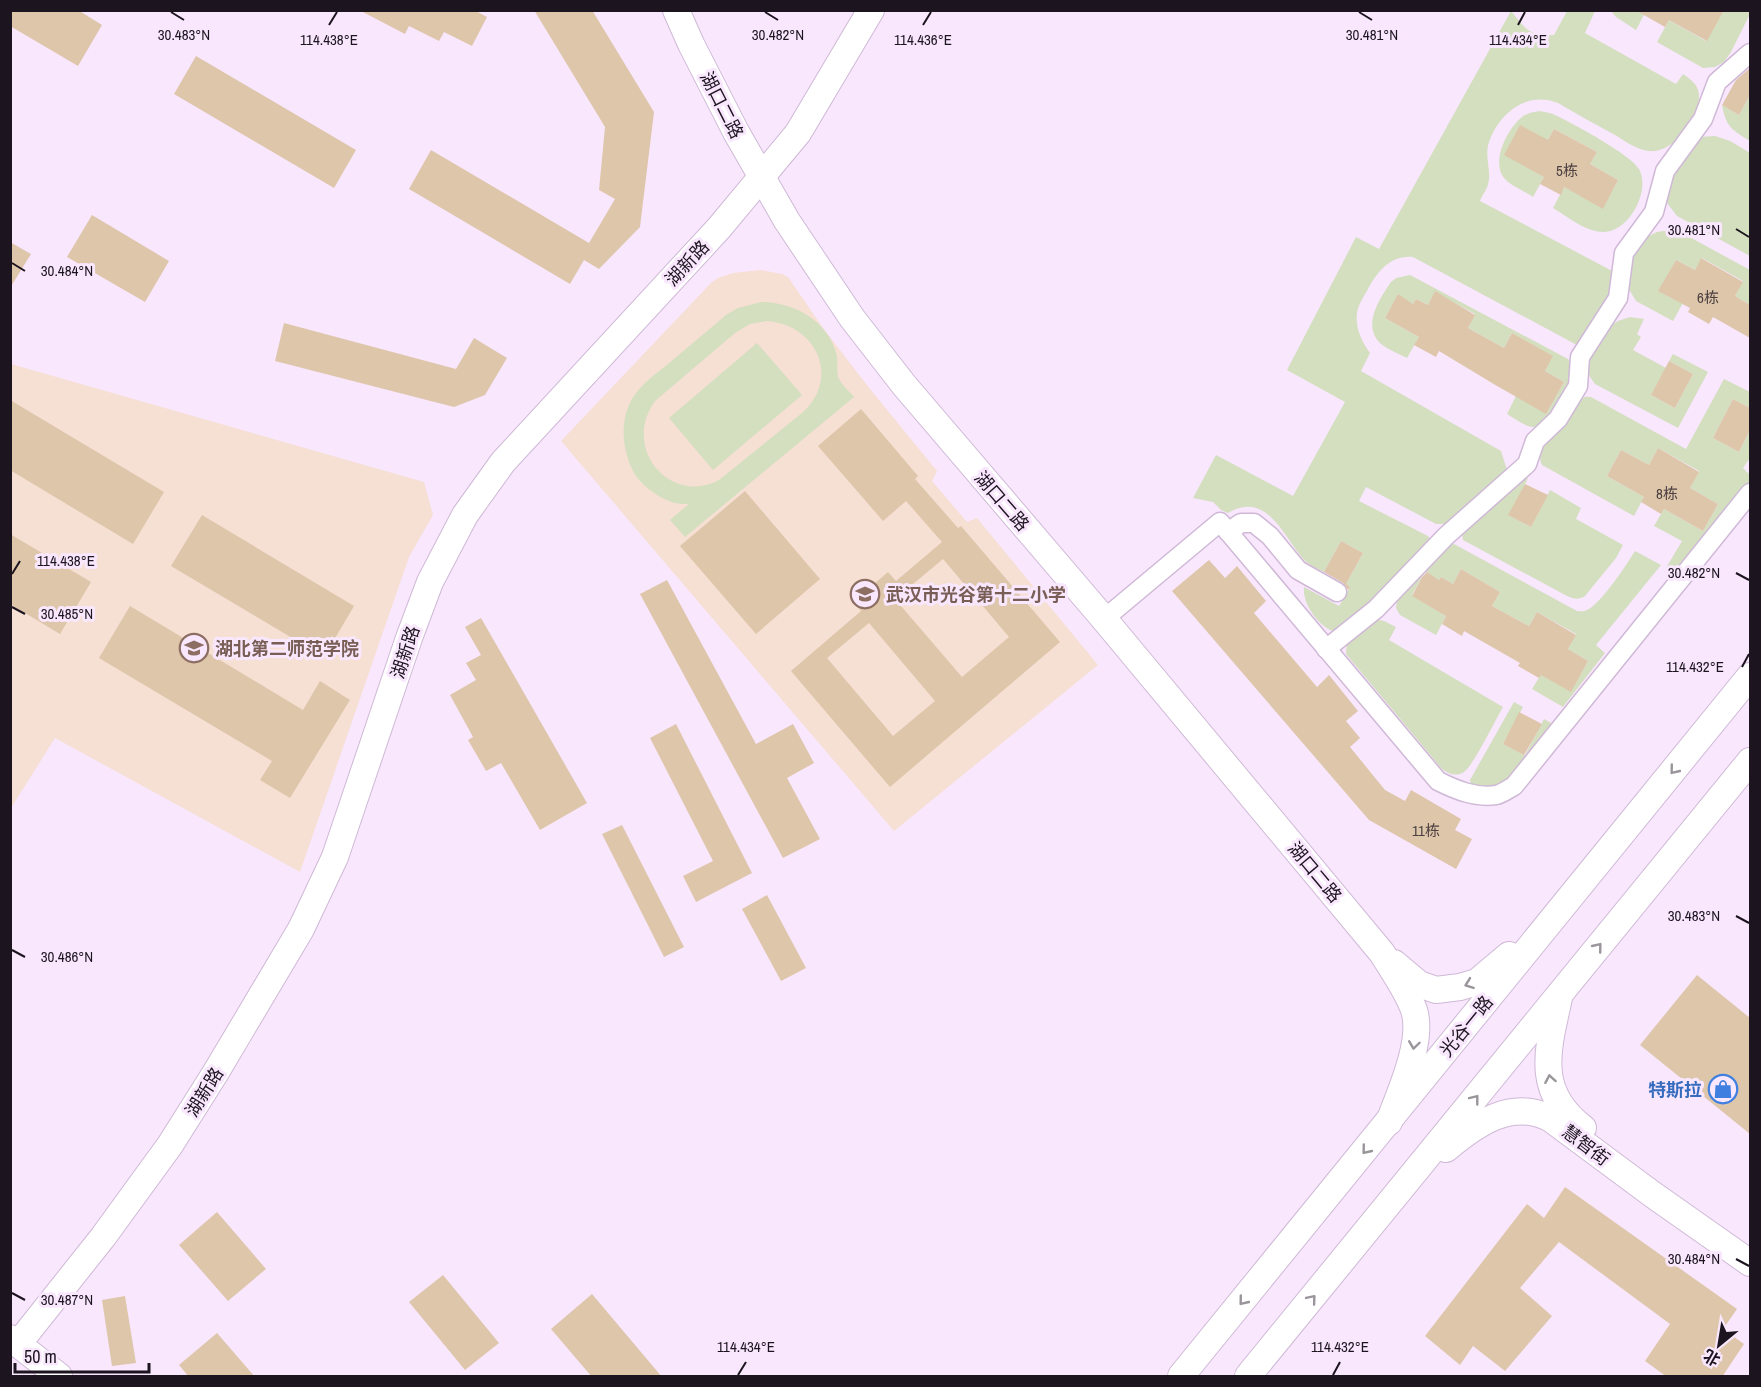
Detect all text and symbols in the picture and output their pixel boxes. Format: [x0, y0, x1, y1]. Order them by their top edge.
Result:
text: 30.483°N [158, 24, 210, 45]
text: 30.482°N [752, 24, 804, 45]
text: 30.481°N [1346, 24, 1398, 45]
text: 114.438°E [300, 29, 358, 50]
text: 114.436°E [894, 29, 952, 50]
text: 114.434°E [1489, 29, 1547, 50]
street label: 湖口二路 [695, 67, 749, 143]
house number: 5栋 [1556, 160, 1578, 181]
text: 30.481°N [1668, 219, 1720, 240]
street label: 湖新路 [659, 235, 715, 291]
text: 30.484°N [41, 260, 93, 281]
house number: 6栋 [1697, 287, 1719, 308]
street label: 湖口二路 [969, 466, 1035, 536]
house number: 8栋 [1656, 483, 1678, 504]
text: 114.438°E [37, 550, 95, 571]
text: 30.482°N [1668, 562, 1720, 583]
school or university icon: 武汉市光谷第十二小学 [849, 578, 881, 610]
place label: 武汉市光谷第十二小学 [886, 582, 1066, 607]
text: 30.485°N [41, 603, 93, 624]
street label: 湖新路 [385, 622, 425, 682]
school or university icon: 湖北第二师范学院 [178, 632, 210, 664]
place label: 湖北第二师范学院 [215, 636, 359, 661]
text: 114.432°E [1666, 656, 1724, 677]
one-way arrow [1670, 763, 1681, 774]
house number: 11栋 [1412, 820, 1440, 841]
street label: 湖口二路 [1282, 836, 1348, 908]
text: 30.483°N [1668, 905, 1720, 926]
one-way arrow [1591, 943, 1602, 954]
text: 30.486°N [41, 946, 93, 967]
one-way arrow [1464, 976, 1475, 989]
street label: 光谷一路 [1434, 990, 1498, 1062]
one-way arrow [1409, 1040, 1421, 1050]
street label: 湖新路 [179, 1062, 229, 1122]
shop icon: 特斯拉 [1707, 1073, 1739, 1105]
one-way arrow [1544, 1074, 1557, 1084]
place label: 特斯拉 [1648, 1077, 1702, 1102]
one-way arrow [1467, 1094, 1478, 1105]
street label: 慧智街 [1557, 1119, 1615, 1171]
one-way arrow [1362, 1143, 1373, 1154]
text: 30.484°N [1668, 1248, 1720, 1269]
text: 30.487°N [41, 1289, 93, 1310]
one-way arrow [1239, 1294, 1250, 1305]
one-way arrow [1305, 1295, 1316, 1306]
north arrow [1689, 1315, 1749, 1375]
scale bar [15, 1336, 148, 1374]
text: 114.434°E [717, 1336, 775, 1357]
text: 114.432°E [1311, 1336, 1369, 1357]
text: 50 m [24, 1344, 57, 1369]
text: 北 [1699, 1344, 1724, 1372]

